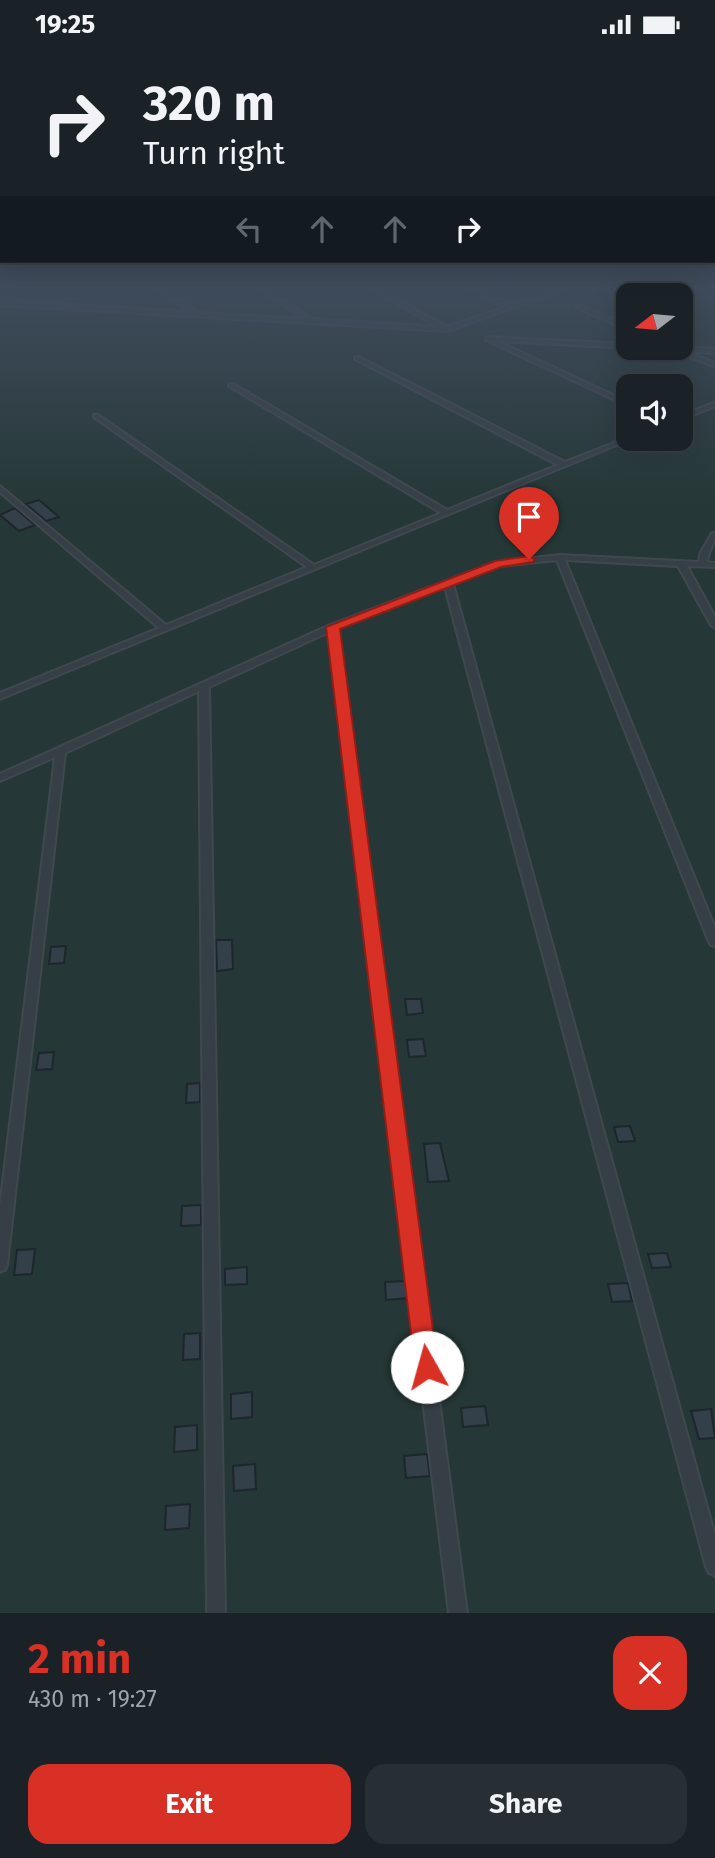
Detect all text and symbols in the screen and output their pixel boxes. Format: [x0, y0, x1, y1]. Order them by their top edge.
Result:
text: 19:25 [35, 9, 95, 40]
text: 320 m [143, 74, 275, 133]
icon: right [28, 77, 119, 168]
text: Turn right [143, 134, 285, 172]
icon: left [230, 210, 268, 248]
icon: ahead [303, 210, 341, 248]
icon: ahead [376, 210, 414, 248]
icon: right [449, 210, 487, 248]
north arrow [616, 283, 693, 361]
map controls [616, 283, 693, 451]
button: sound [616, 374, 693, 451]
pin [499, 487, 559, 559]
icon: arrive [510, 498, 548, 536]
position arrow [390, 1330, 464, 1404]
text: 2 min [28, 1634, 131, 1684]
button: close [613, 1636, 687, 1710]
text: 430 m · 19:27 [28, 1685, 157, 1713]
button: Exit [28, 1764, 351, 1844]
button: Share [365, 1764, 687, 1844]

